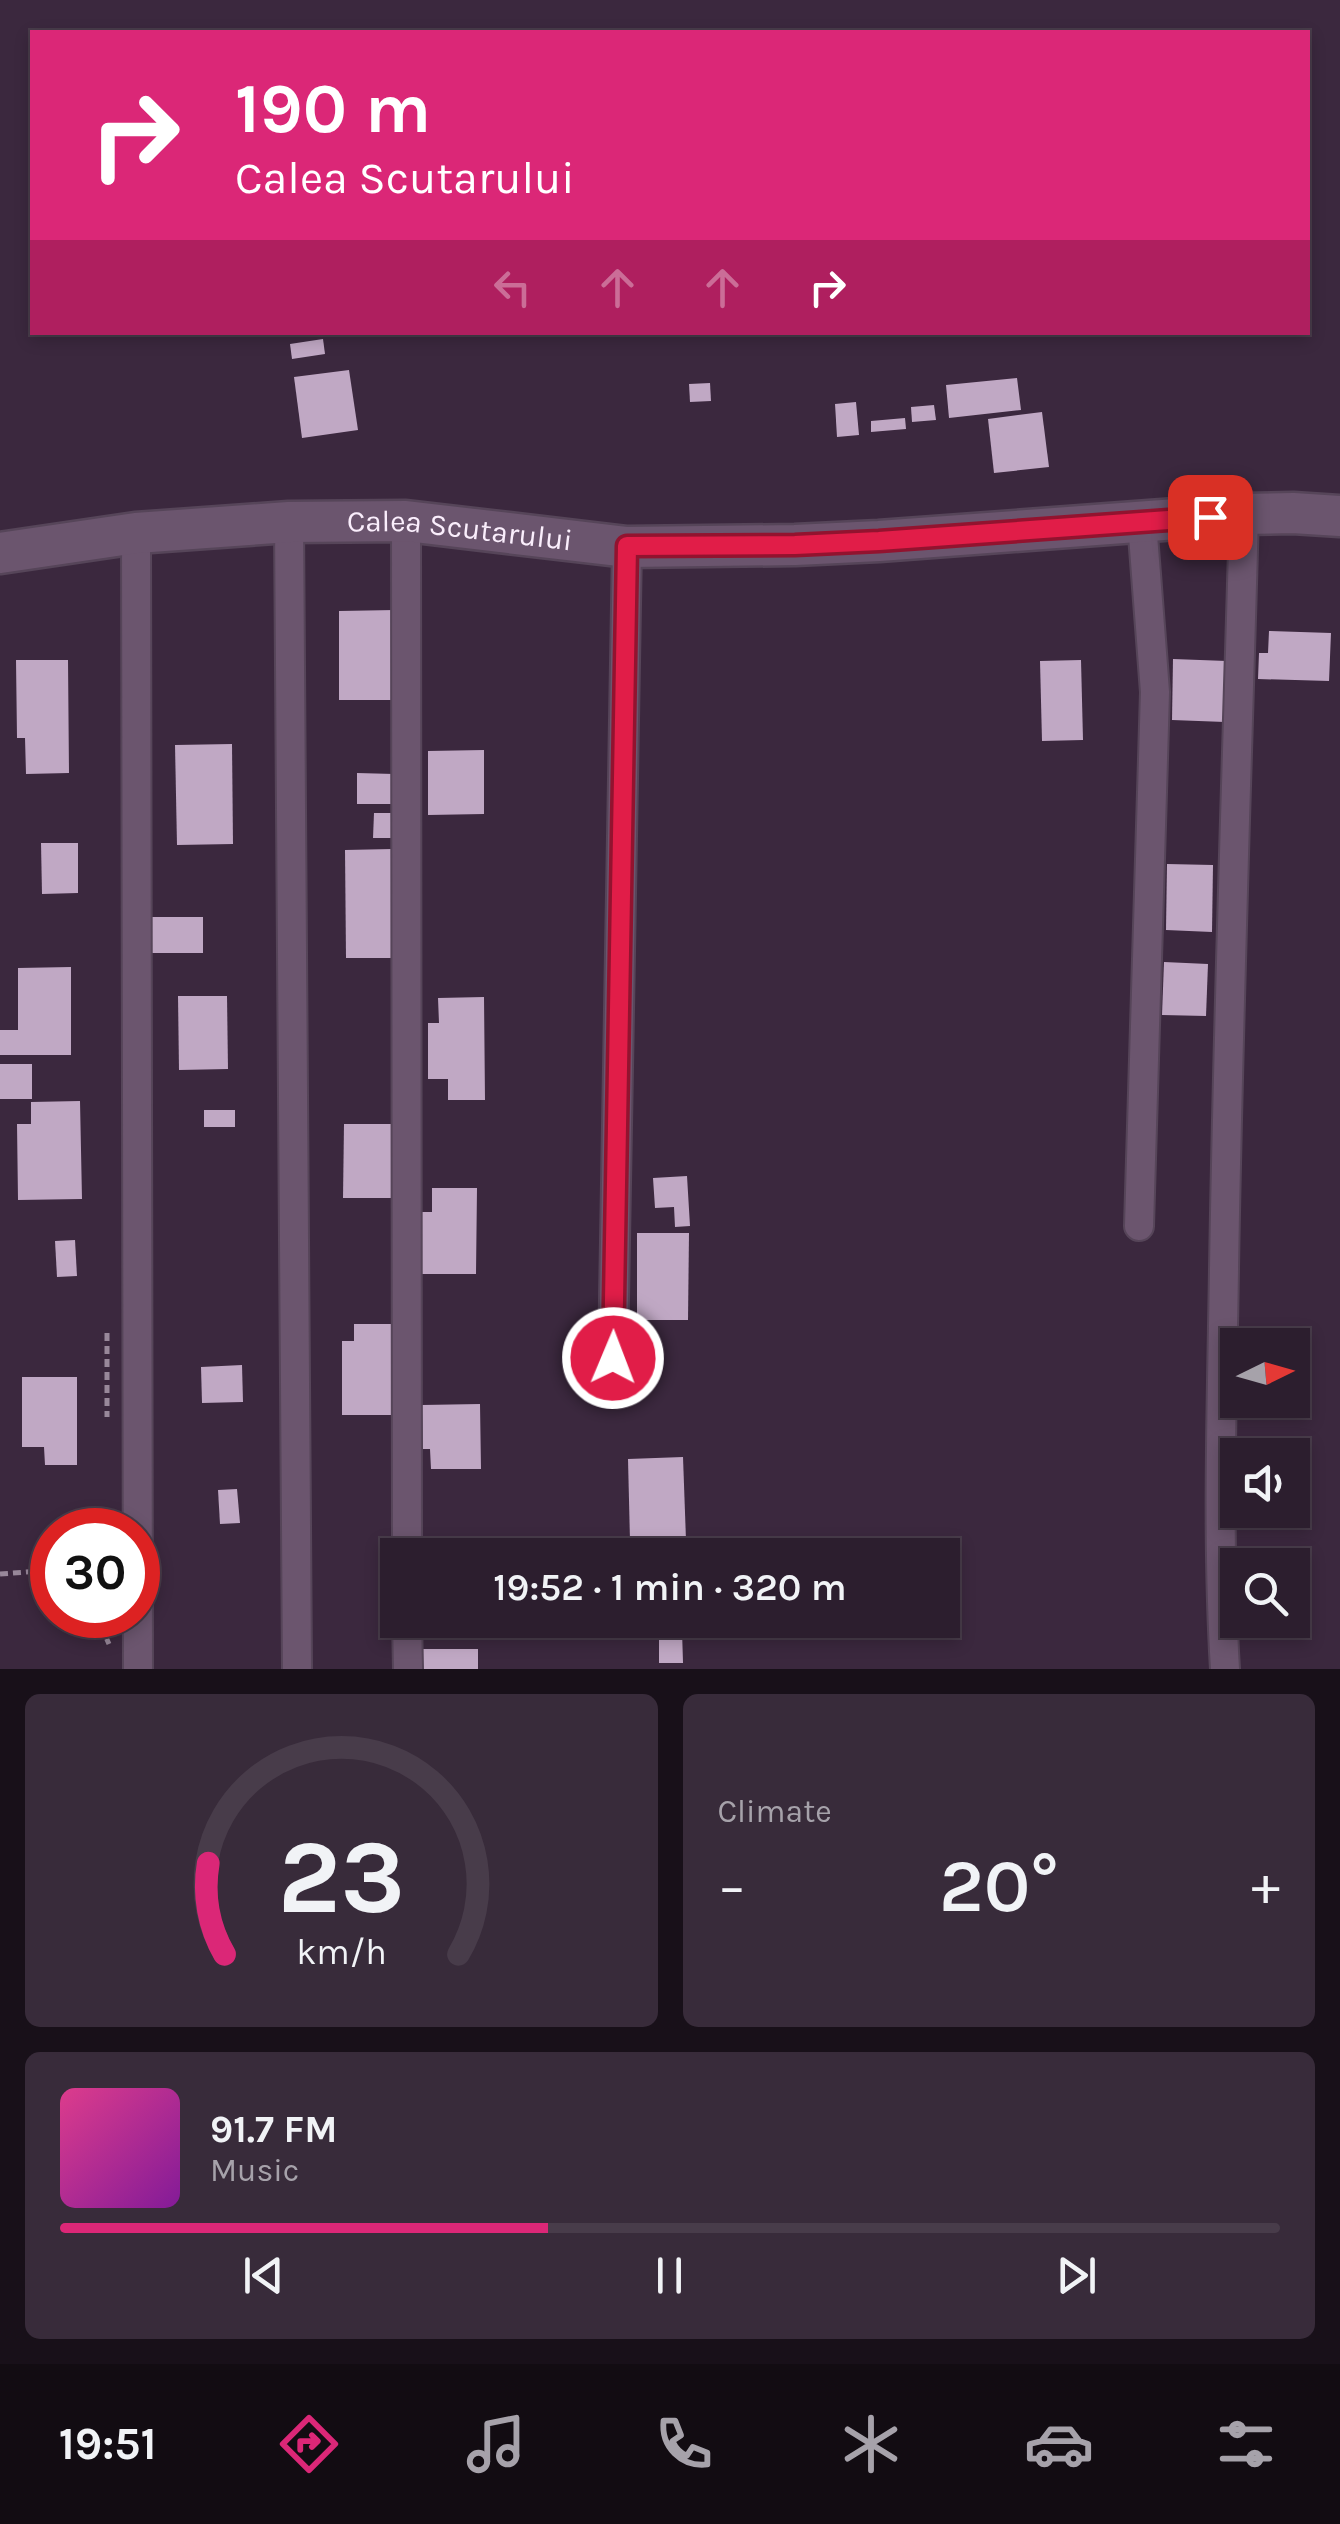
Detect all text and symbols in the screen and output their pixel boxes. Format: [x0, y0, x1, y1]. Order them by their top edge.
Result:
text: 190 m [235, 68, 431, 150]
icon: right [70, 70, 200, 200]
text: Calea Scutarului [235, 152, 575, 204]
icon: left [485, 260, 540, 315]
icon: ahead [590, 260, 645, 315]
icon: ahead [695, 260, 750, 315]
icon: right [800, 260, 855, 315]
pin [1168, 475, 1253, 560]
icon: arrive [1183, 490, 1238, 545]
street label: Calea Scutarului [347, 503, 574, 558]
position arrow [561, 1306, 665, 1410]
north arrow [1220, 1328, 1310, 1418]
map controls [1220, 1328, 1310, 1638]
button: sound [1220, 1438, 1310, 1528]
speed limit sign: 30 [30, 1508, 160, 1638]
button: search [1220, 1548, 1310, 1638]
text: 19:52 · 1 min · 320 m [493, 1565, 847, 1610]
text: Climate [718, 1793, 832, 1830]
text: 23 [277, 1817, 405, 1938]
text: 20° [939, 1842, 1059, 1930]
text: − [718, 1854, 746, 1918]
text: + [1251, 1854, 1280, 1918]
text: km/h [296, 1931, 387, 1973]
text: 91.7 FM [210, 2107, 337, 2152]
text: Music [210, 2152, 299, 2189]
icon: previous [236, 2248, 291, 2303]
icon: pause [642, 2248, 697, 2303]
icon: next [1049, 2248, 1104, 2303]
icon: directions [274, 2409, 344, 2479]
icon: music [461, 2409, 531, 2479]
icon: phone [649, 2409, 719, 2479]
icon: climate [836, 2409, 906, 2479]
icon: car [1024, 2409, 1094, 2479]
icon: filters [1211, 2409, 1281, 2479]
text: 19:51 [59, 2418, 157, 2470]

